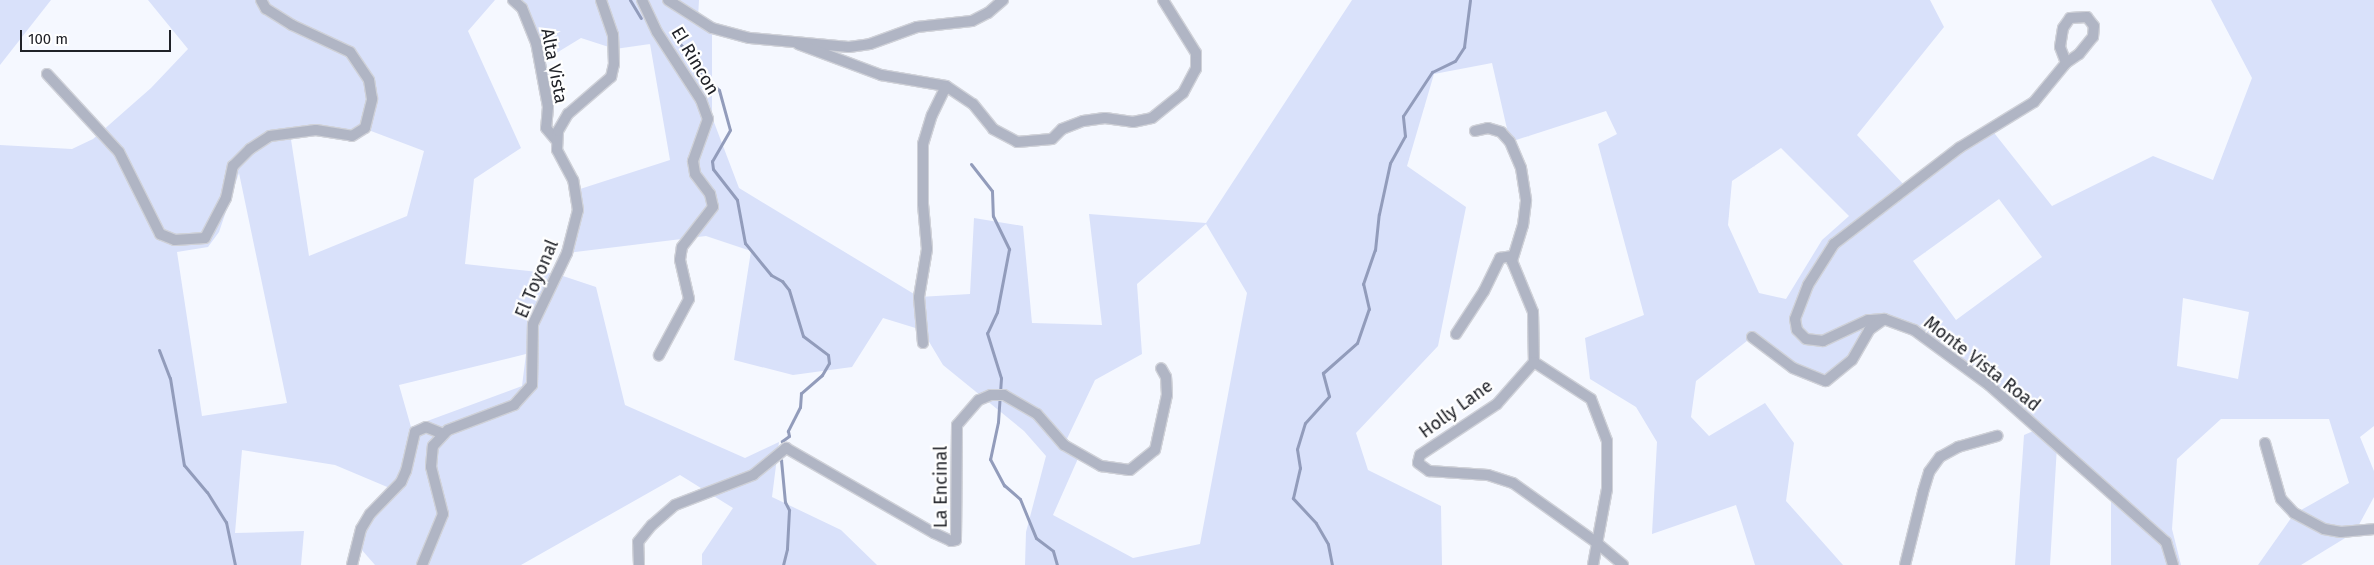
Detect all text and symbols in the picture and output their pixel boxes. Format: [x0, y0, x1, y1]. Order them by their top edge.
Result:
scale bar [22, 20, 174, 52]
street label: El Rincon [666, 23, 724, 99]
street label: Alta Vista [536, 27, 572, 105]
text: 100 m [28, 30, 68, 48]
street label: El Toyonal [511, 237, 563, 321]
street label: Monte Vista Road [1919, 312, 2045, 416]
street label: Holly Lane [1415, 375, 1497, 443]
street label: La Encinal [930, 446, 952, 528]

